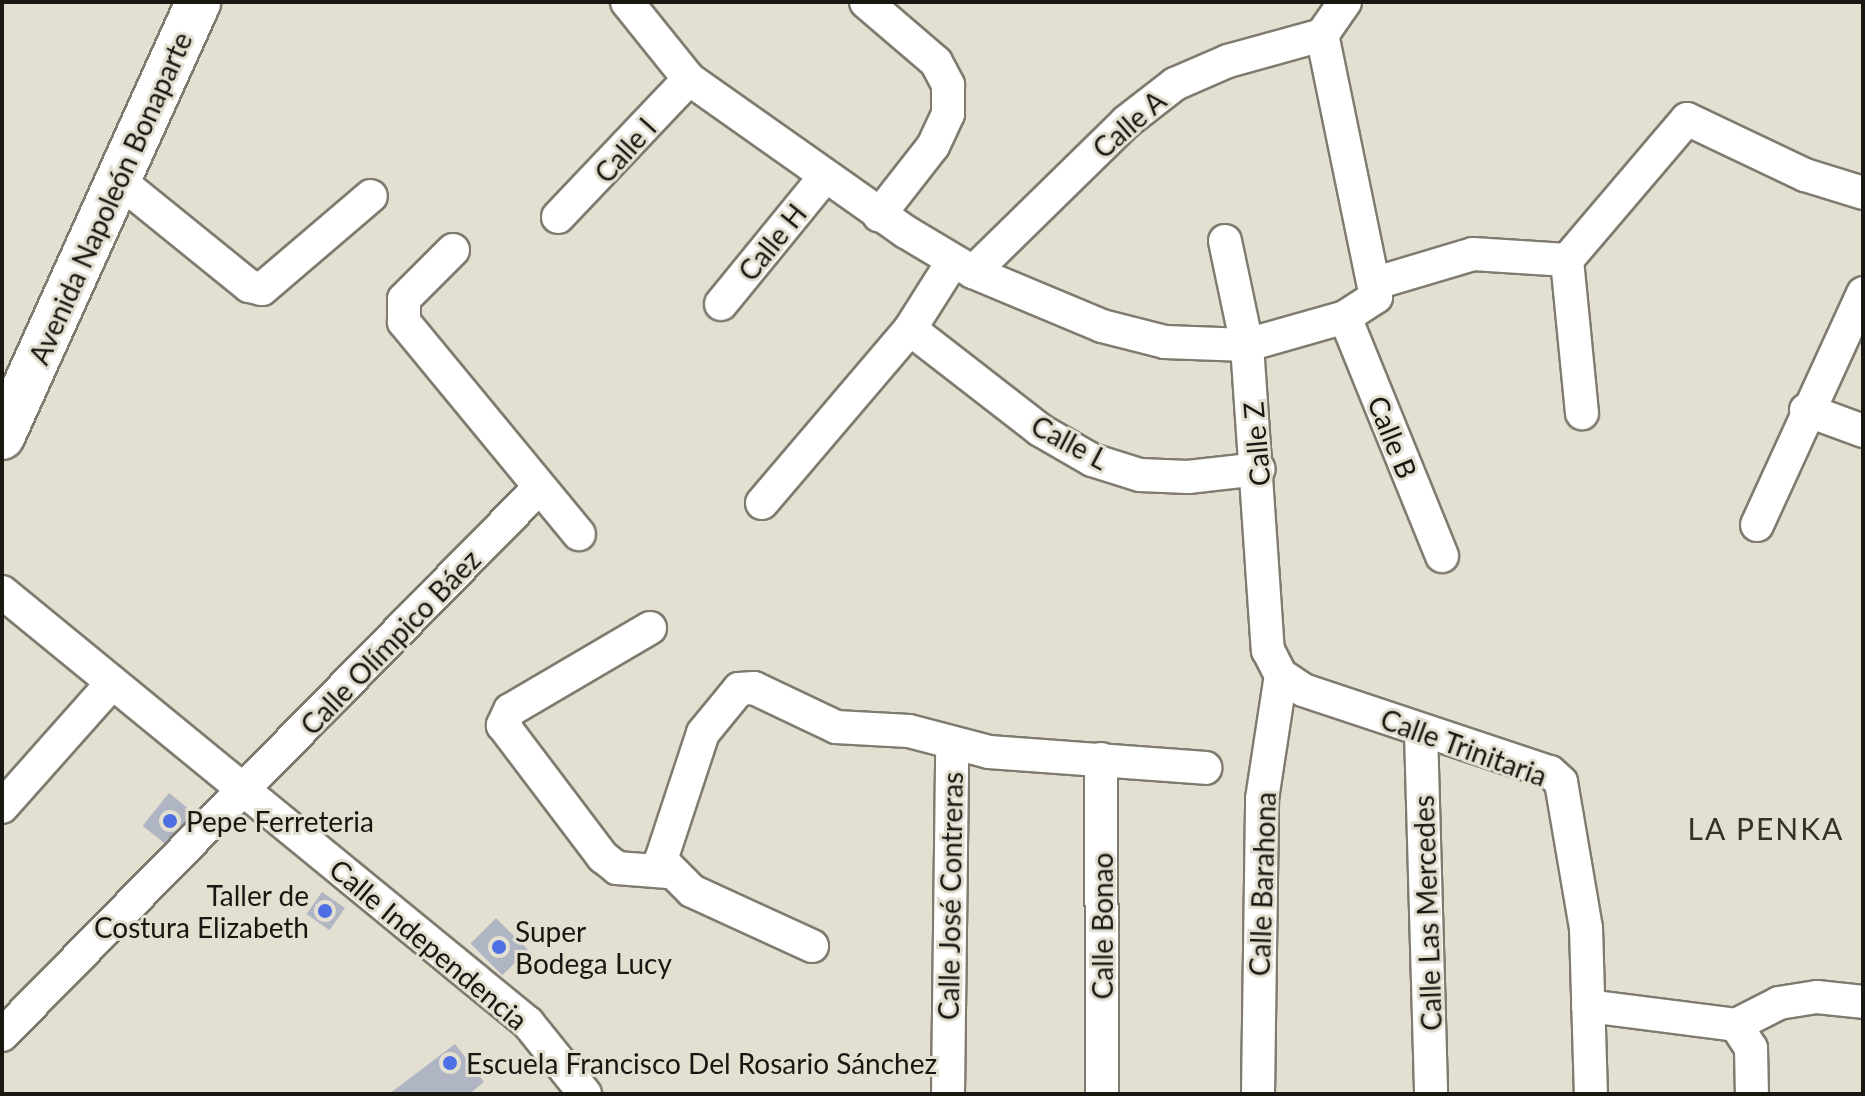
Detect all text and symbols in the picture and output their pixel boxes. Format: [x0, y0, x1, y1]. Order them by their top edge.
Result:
street label: Avenida Napoleón Bonaparte [21, 27, 199, 369]
street label: Calle A [1085, 83, 1173, 165]
street label: Calle I [587, 111, 663, 189]
street label: Calle H [731, 197, 813, 287]
street label: Calle B [1361, 391, 1425, 483]
street label: Calle Z [1236, 400, 1276, 488]
street label: Calle L [1026, 408, 1114, 476]
street label: Calle Olímpico Báez [293, 543, 487, 741]
street label: Calle Trinitaria [1376, 701, 1552, 793]
street label: Calle José Contreras [931, 771, 969, 1021]
street label: Calle Barahona [1242, 791, 1282, 977]
street label: Calle Las Mercedes [1406, 795, 1448, 1031]
place label: Pepe Ferreteria [186, 804, 374, 838]
district label: LA PENKA [1687, 810, 1845, 846]
marker: Pepe Ferreteria [161, 812, 179, 830]
street label: Calle Independencia [323, 852, 535, 1036]
street label: Calle Bonao [1085, 853, 1119, 999]
place label: Taller de Costura Elizabeth [94, 878, 309, 944]
marker: Taller de Costura Elizabeth [316, 902, 334, 920]
place label: Super Bodega Lucy [515, 914, 672, 980]
marker: Super Bodega Lucy [490, 938, 508, 956]
place label: Escuela Francisco Del Rosario Sánchez [466, 1046, 937, 1080]
marker: Escuela Francisco Del Rosario Sánchez [441, 1054, 459, 1072]

